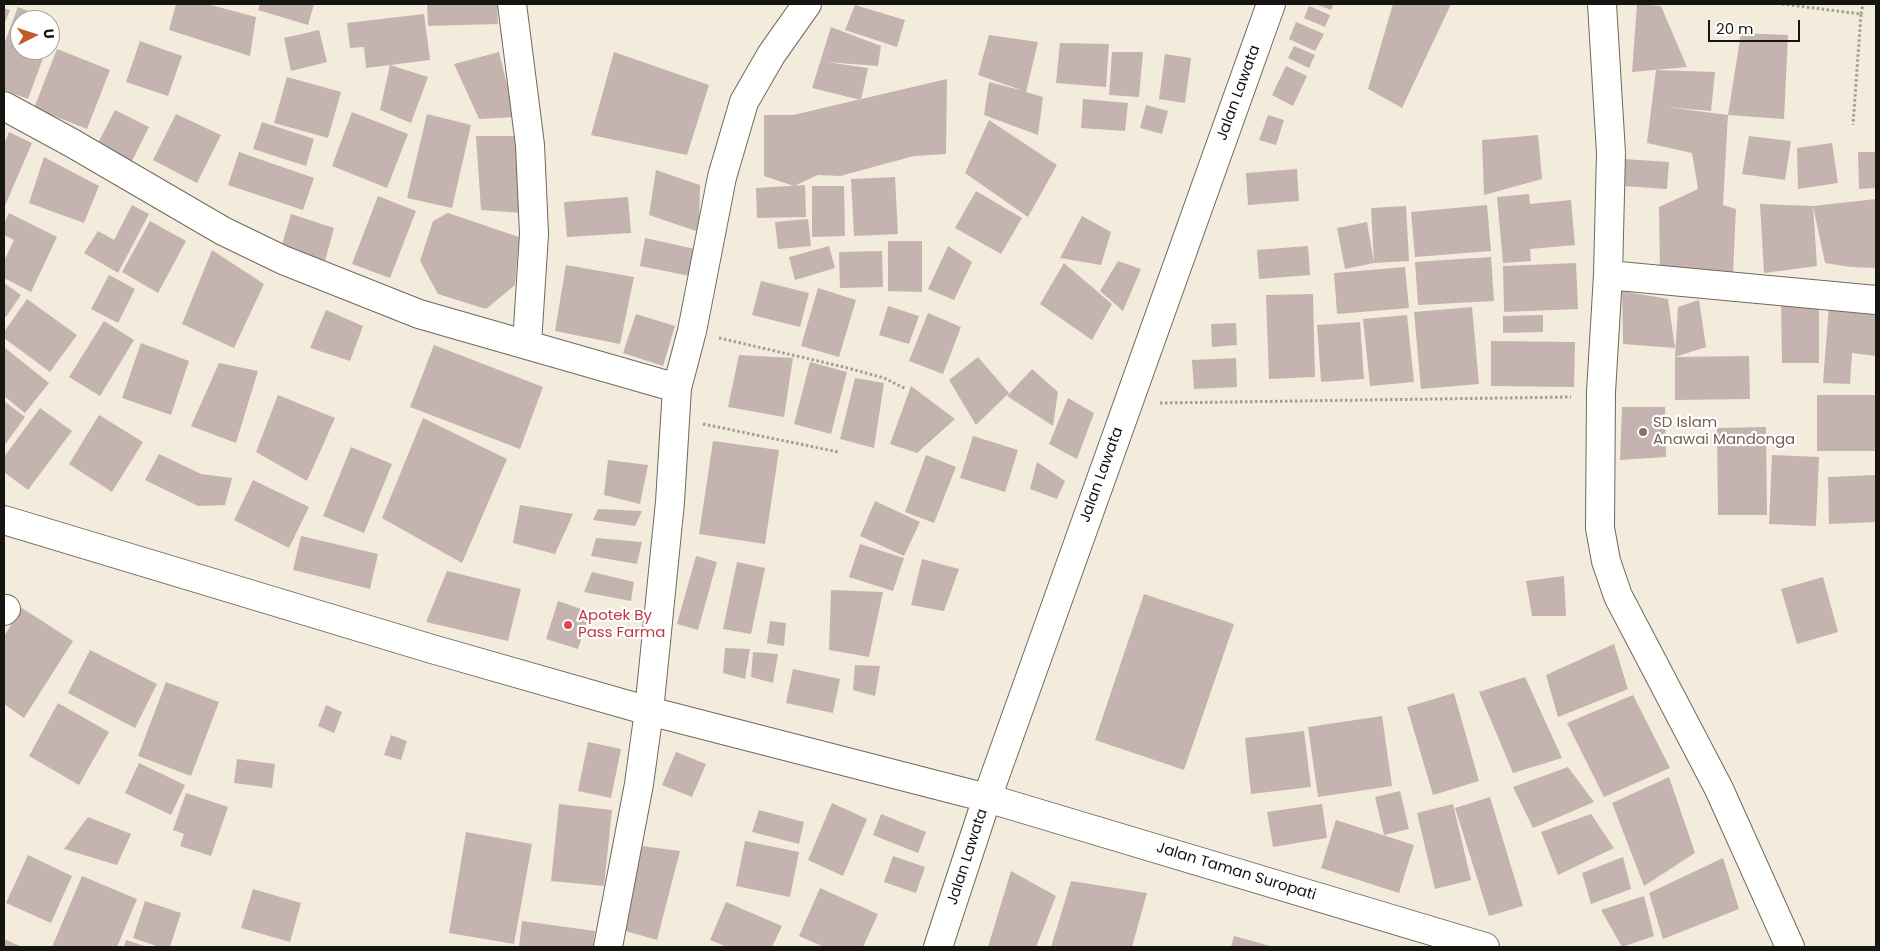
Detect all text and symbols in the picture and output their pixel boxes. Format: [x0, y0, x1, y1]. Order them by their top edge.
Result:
north arrow [10, 10, 60, 60]
scale bar [1710, 10, 1802, 42]
text: 20 m [1716, 18, 1754, 39]
text: U [39, 28, 59, 40]
street label: Jalan Lawata [1213, 43, 1265, 143]
place label: SD Islam Anawai Mandonga [1653, 414, 1795, 449]
street label: Jalan Lawata [1076, 425, 1128, 525]
marker: SD Islam Anawai Mandonga [1637, 426, 1649, 438]
place label: Apotek By Pass Farma [578, 607, 665, 642]
marker: Apotek By Pass Farma [562, 619, 574, 631]
street label: Jalan Lawata [944, 807, 992, 907]
street label: Jalan Taman Suropati [1154, 839, 1318, 905]

